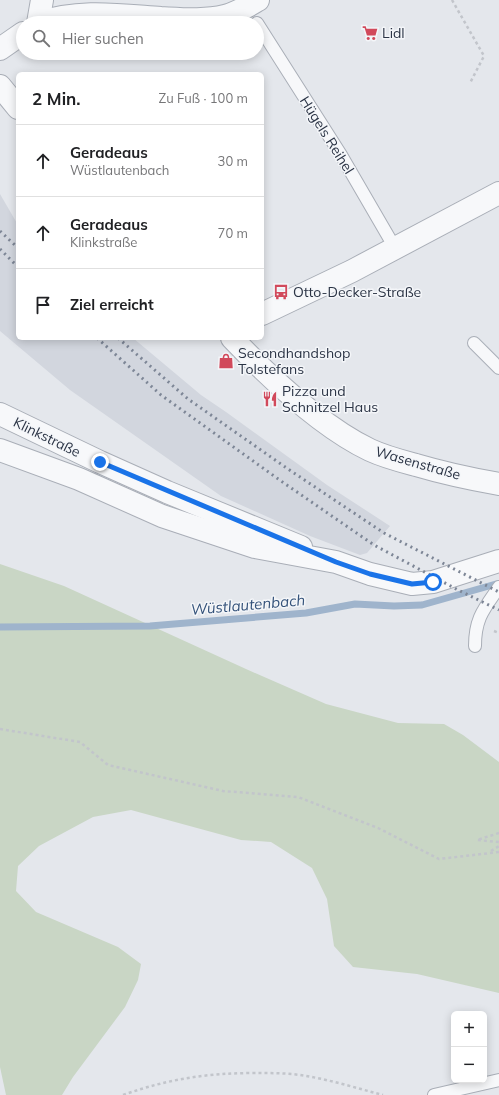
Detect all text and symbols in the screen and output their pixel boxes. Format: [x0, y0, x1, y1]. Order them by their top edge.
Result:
search box [16, 16, 264, 60]
supermarket icon: Lidl [361, 24, 379, 42]
place label: Lidl [382, 24, 405, 42]
icon: search [30, 27, 52, 49]
text: Hier suchen [62, 29, 144, 48]
text: 2 Min. [32, 88, 81, 109]
text: Zu Fuß · 100 m [159, 90, 248, 106]
street label: Hügels Reihel [296, 93, 358, 177]
text: Geradeaus [70, 143, 148, 162]
icon: ahead [32, 150, 54, 172]
text: 30 m [218, 153, 248, 169]
text: Wüstlautenbach [70, 162, 169, 178]
text: Geradeaus [70, 215, 148, 234]
icon: ahead [32, 222, 54, 244]
text: 70 m [218, 225, 248, 241]
text: Klinkstraße [70, 234, 137, 250]
bus stop icon: Otto-Decker-Straße [272, 283, 290, 301]
place label: Otto-Decker-Straße [293, 283, 421, 301]
icon: arrive [32, 294, 54, 316]
text: Ziel erreicht [70, 295, 154, 314]
place label: Secondhandshop Tolstefans [238, 344, 350, 378]
shop icon: Secondhandshop Tolstefans [217, 352, 235, 370]
place label: Pizza und Schnitzel Haus [282, 382, 378, 416]
restaurant icon: Pizza und Schnitzel Haus [261, 390, 279, 408]
street label: Klinkstraße [10, 413, 84, 461]
street label: Wasenstraße [373, 442, 463, 484]
route end [91, 453, 109, 471]
route start [424, 573, 442, 591]
water label: Wüstlautenbach [190, 590, 306, 619]
map controls [451, 1011, 487, 1083]
button: + [451, 1011, 487, 1047]
button: − [451, 1047, 487, 1083]

